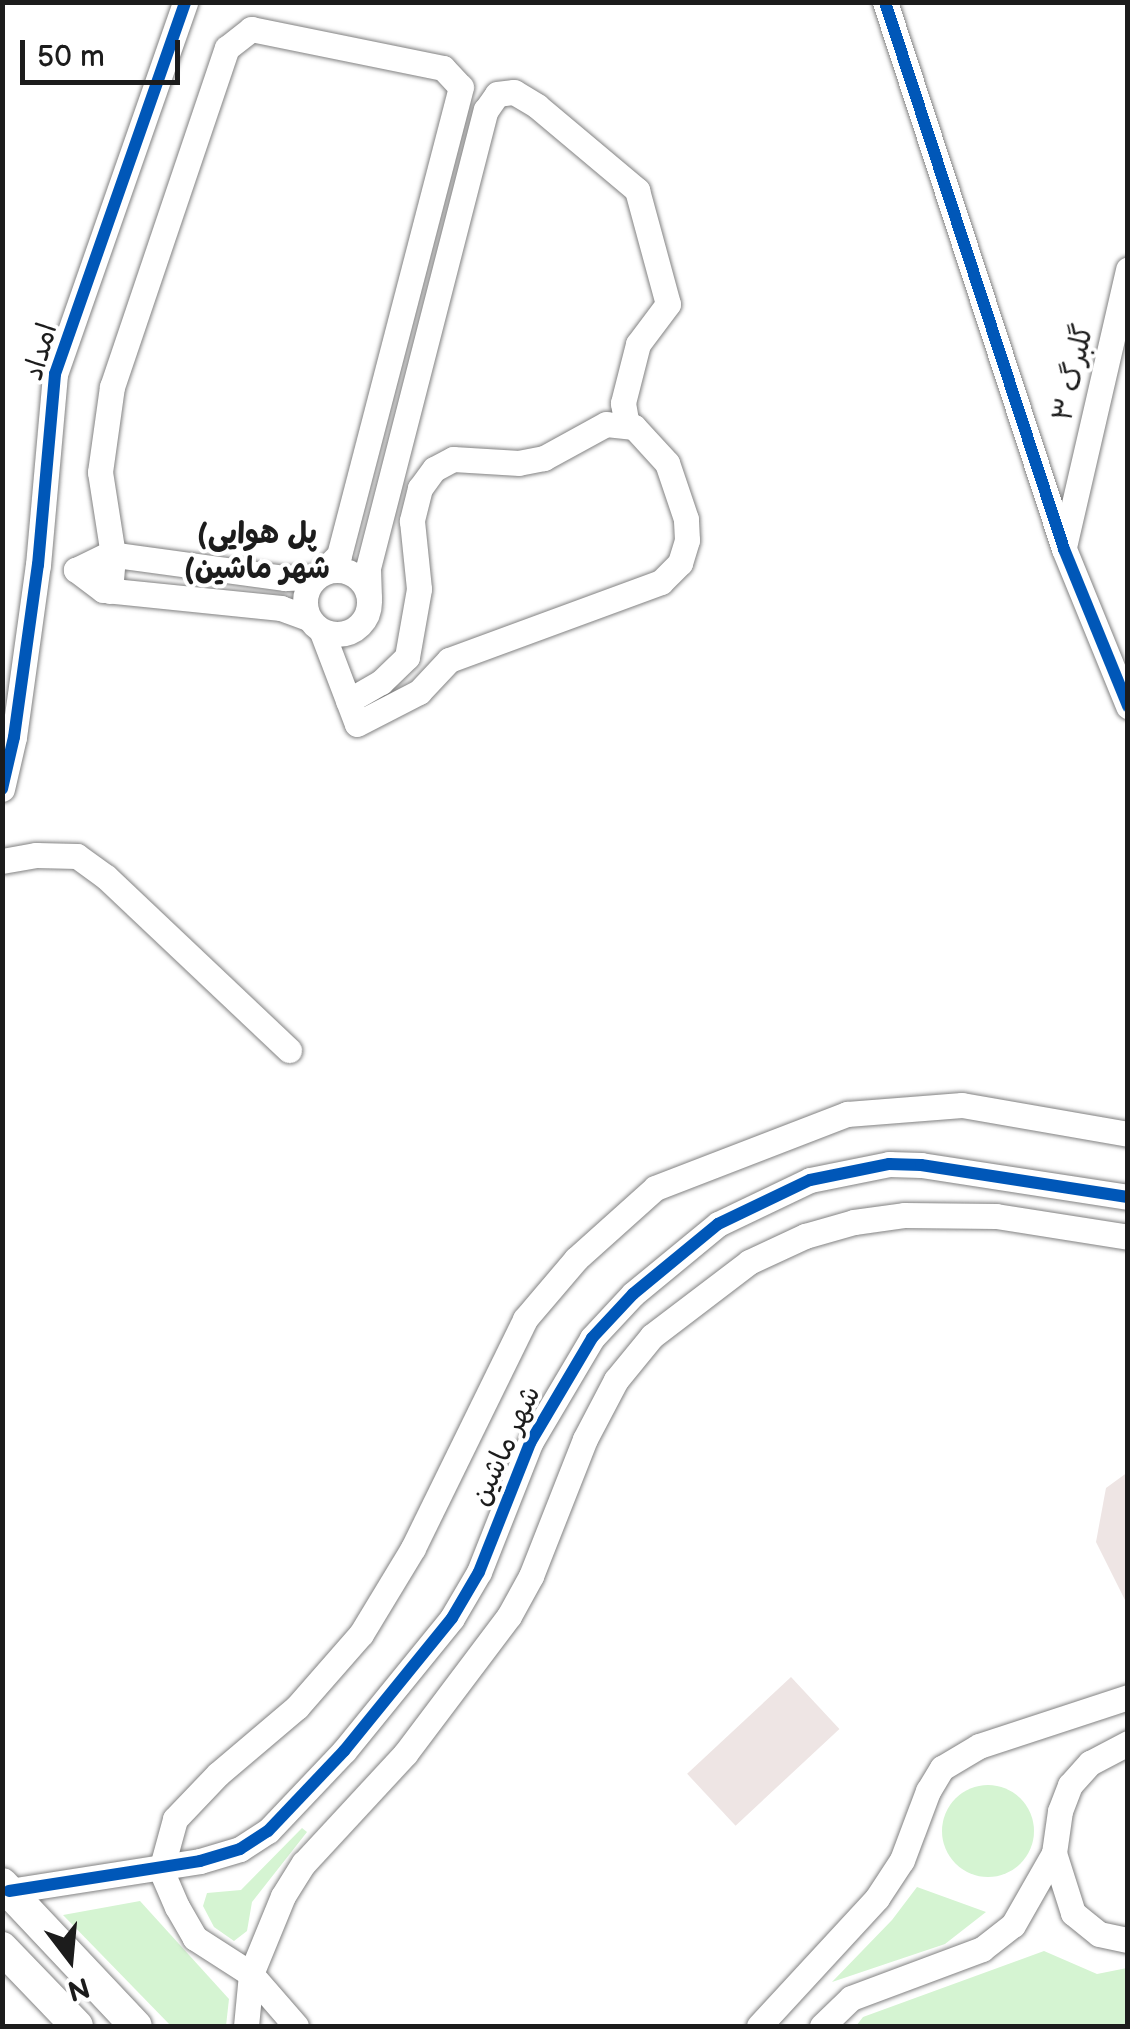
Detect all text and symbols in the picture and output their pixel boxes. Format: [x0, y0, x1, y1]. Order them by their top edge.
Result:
scale bar [25, 20, 185, 82]
text: 50 m [37, 39, 105, 75]
street label: امداد [17, 319, 65, 385]
street label: گلبرگ ۳ [1047, 321, 1101, 425]
district label: (پل هوایی (شهر ماشین [184, 516, 330, 586]
street label: شهر ماشین [464, 1381, 548, 1511]
north arrow [20, 1909, 120, 2009]
text: N [64, 1970, 93, 2007]

